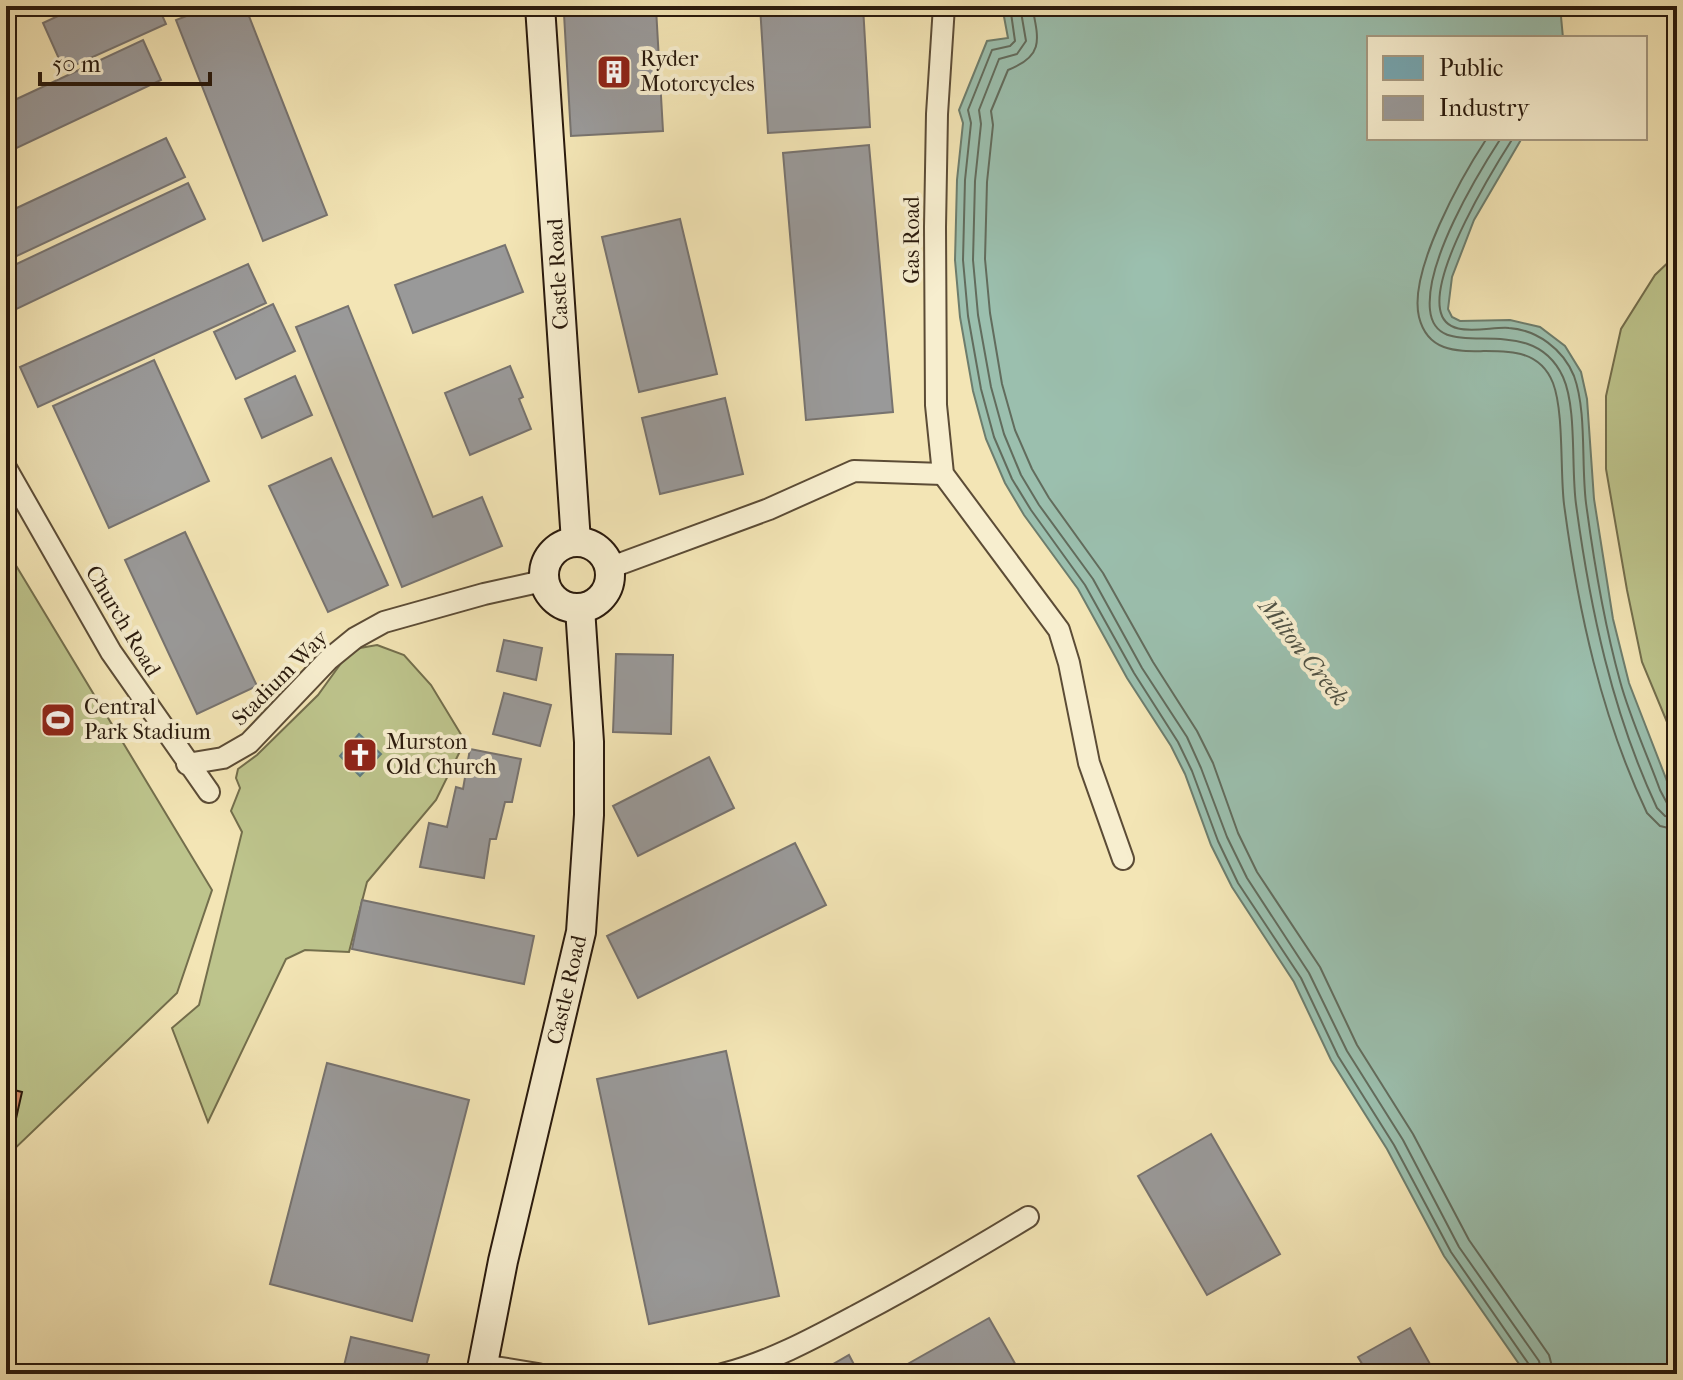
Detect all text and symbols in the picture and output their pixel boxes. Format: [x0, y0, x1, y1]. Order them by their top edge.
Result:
scale bar [40, 36, 210, 86]
legend [1367, 36, 1647, 140]
place label: Ryder Motorcycles [640, 46, 755, 97]
text: 50 m [52, 50, 101, 78]
building icon: Ryder Motorcycles [595, 53, 633, 91]
text: Public [1439, 54, 1503, 82]
text: Industry [1439, 94, 1530, 122]
street label: Gas Road [899, 195, 925, 284]
street label: Castle Road [542, 217, 574, 330]
street label: Church Road [80, 561, 167, 682]
water label: Milton Creek [1252, 591, 1355, 711]
street label: Stadium Way [227, 624, 334, 731]
place label: Central Park Stadium [84, 694, 212, 745]
sports icon: Central Park Stadium [39, 701, 77, 739]
place label: Murston Old Church [386, 729, 497, 780]
church icon: Murston Old Church [341, 736, 379, 774]
street label: Castle Road [542, 932, 592, 1047]

